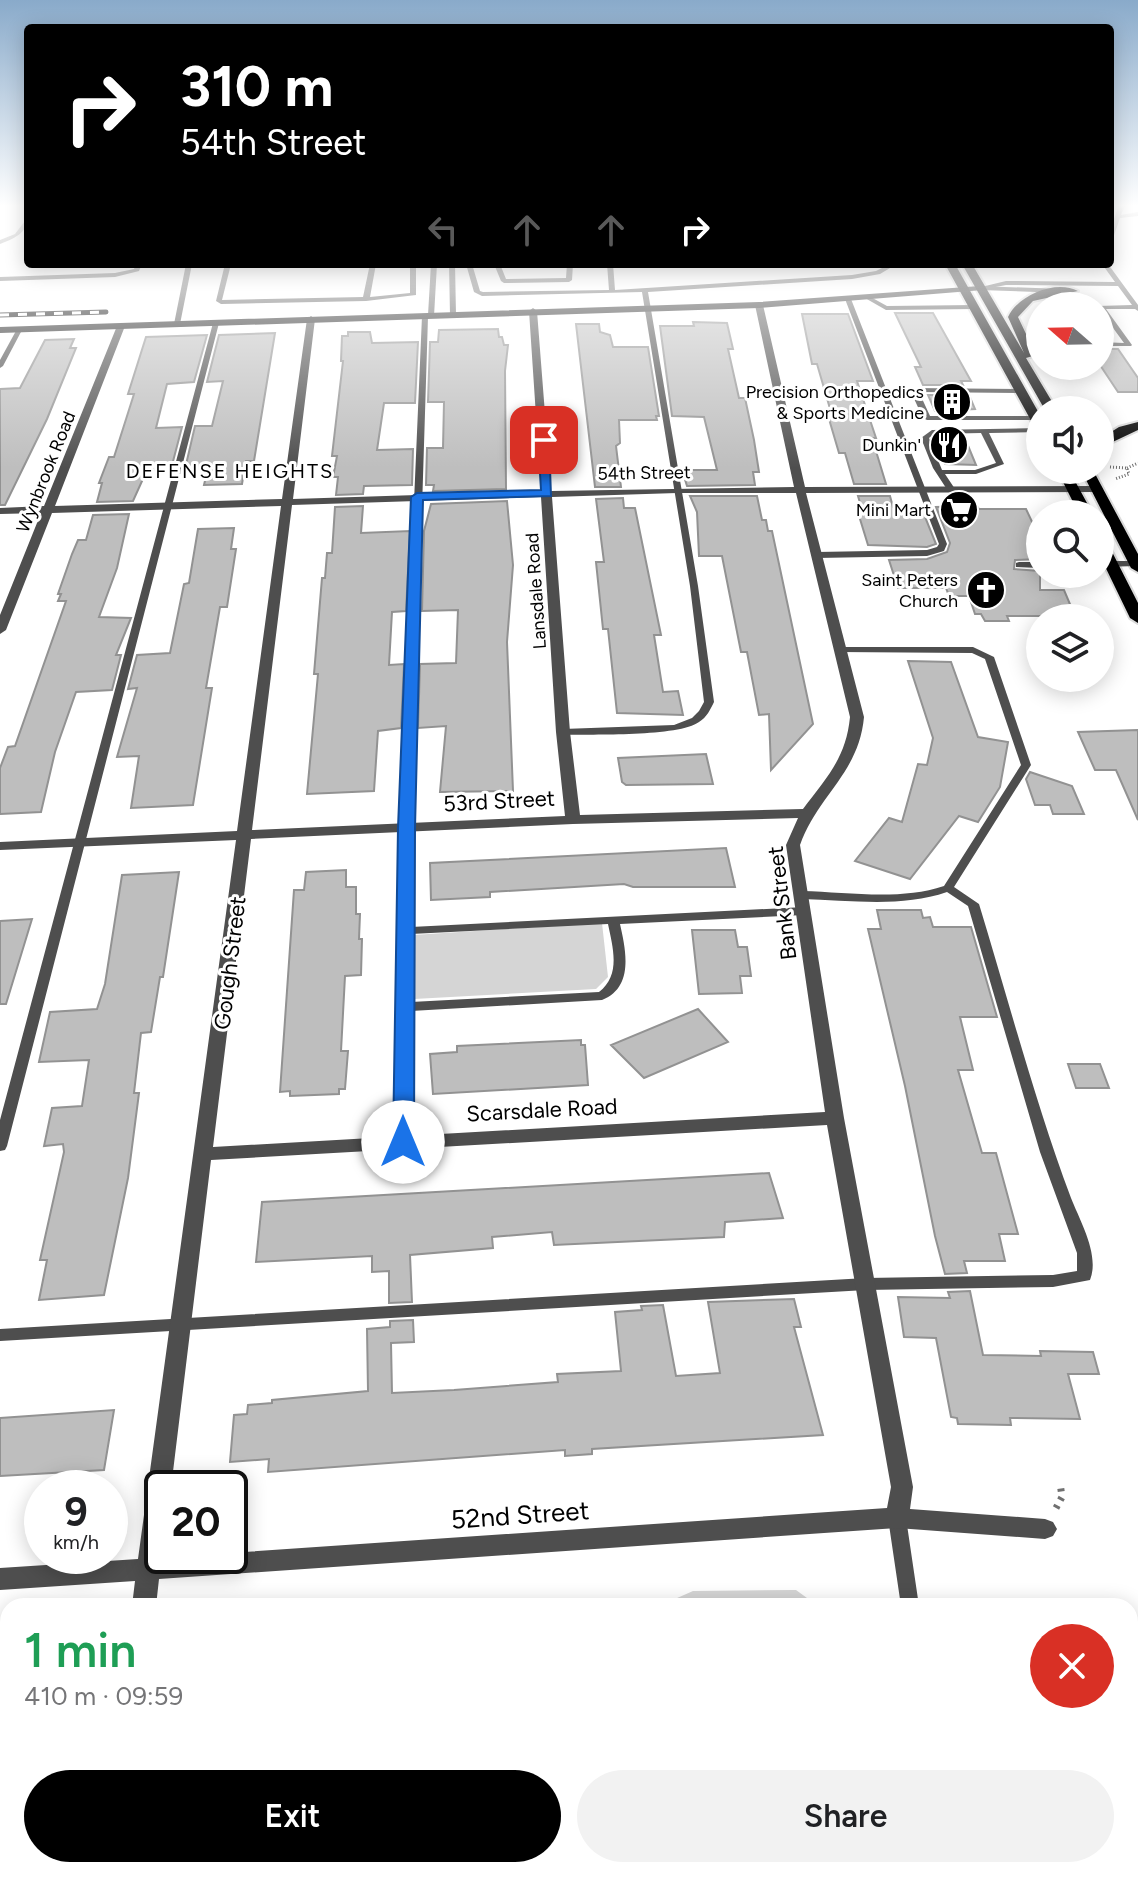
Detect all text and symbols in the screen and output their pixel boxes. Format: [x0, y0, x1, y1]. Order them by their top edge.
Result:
text: 310 m [180, 53, 333, 120]
icon: right [48, 56, 152, 160]
text: 54th Street [180, 121, 366, 164]
icon: left [421, 208, 465, 252]
icon: ahead [505, 208, 549, 252]
icon: ahead [589, 208, 633, 252]
icon: right [673, 208, 717, 252]
north arrow [1026, 292, 1114, 380]
map controls [1026, 292, 1114, 692]
place label: Precision Orthopedics & Sports Medicine [746, 381, 924, 424]
building icon: Precision Orthopedics & Sports Medicine [931, 381, 973, 423]
button: sound [1026, 396, 1114, 484]
pin [510, 406, 578, 474]
street label: Wynbrook Road [12, 408, 80, 536]
icon: arrive [522, 418, 566, 462]
restaurant icon: Dunkin' [928, 424, 970, 466]
place label: Dunkin' [862, 434, 921, 456]
district label: DEFENSE HEIGHTS [126, 459, 334, 483]
street label: 54th Street [597, 461, 691, 485]
supermarket icon: Mini Mart [938, 489, 980, 531]
place label: Mini Mart [856, 499, 931, 521]
button: search [1026, 500, 1114, 588]
street label: Lansdale Road [521, 532, 551, 650]
place label: Saint Peters Church [861, 569, 958, 612]
church icon: Saint Peters Church [965, 569, 1007, 611]
button: layers [1026, 604, 1114, 692]
street label: 53rd Street [442, 785, 556, 817]
street label: Bank Street [762, 844, 802, 962]
street label: Gough Street [208, 895, 252, 1031]
street label: Scarsdale Road [466, 1093, 618, 1127]
position arrow [361, 1100, 445, 1184]
speed limit sign: 20 [144, 1470, 248, 1574]
text: 9 [64, 1488, 88, 1536]
street label: 52nd Street [450, 1494, 590, 1536]
text: km/h [53, 1530, 99, 1554]
text: 1 min [24, 1621, 136, 1679]
button: close [1030, 1624, 1114, 1708]
text: 410 m · 09:59 [24, 1680, 183, 1712]
button: Exit [24, 1770, 561, 1862]
button: Share [577, 1770, 1114, 1862]

